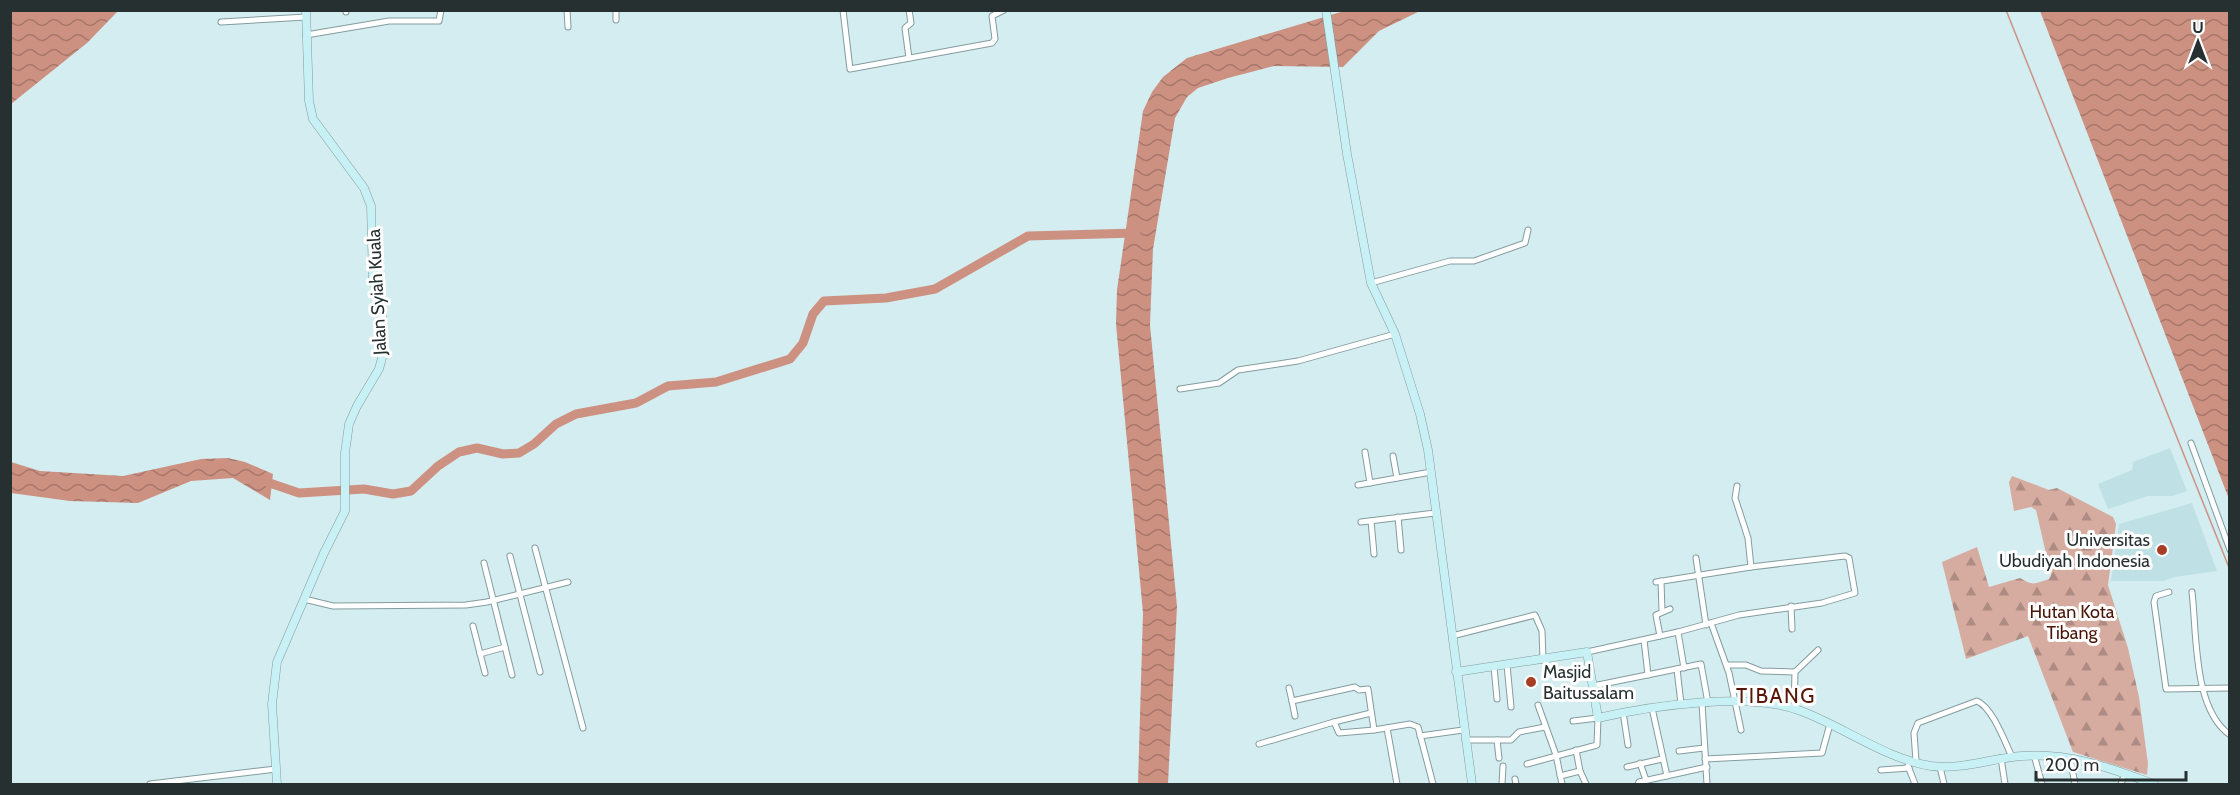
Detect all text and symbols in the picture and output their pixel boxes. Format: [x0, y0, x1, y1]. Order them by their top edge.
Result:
north arrow [2168, 12, 2228, 72]
text: U [2192, 18, 2204, 37]
street label: Jalan Syiah Kuala [363, 228, 391, 357]
place label: Universitas Ubudiyah Indonesia [1999, 529, 2150, 572]
marker: Universitas Ubudiyah Indonesia [2155, 543, 2169, 557]
park label: Hutan Kota Tibang [2030, 601, 2115, 644]
place label: Masjid Baitussalam [1543, 661, 1634, 704]
marker: Masjid Baitussalam [1524, 675, 1538, 689]
district label: TIBANG [1736, 683, 1816, 708]
scale bar [2036, 744, 2186, 782]
text: 200 m [2045, 754, 2099, 776]

